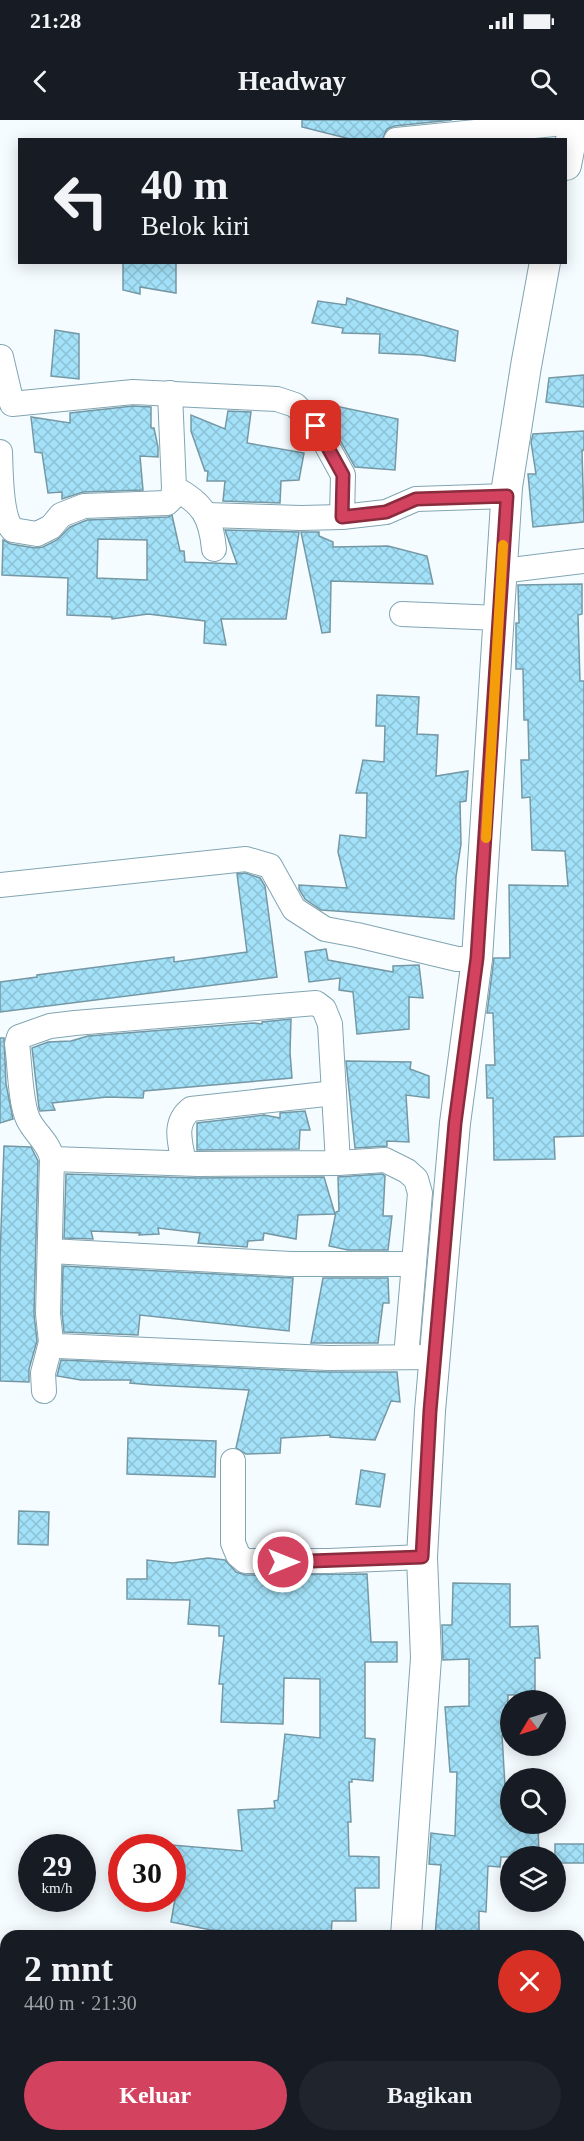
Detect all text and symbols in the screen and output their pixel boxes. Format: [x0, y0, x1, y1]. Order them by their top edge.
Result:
text: 21:28 [30, 8, 81, 33]
icon: back [24, 65, 57, 98]
icon: search [527, 65, 560, 98]
text: Headway [238, 66, 346, 96]
icon: left [42, 162, 120, 240]
text: 40 m [141, 162, 229, 208]
text: Belok kiri [141, 211, 250, 241]
pin [290, 400, 341, 451]
icon: arrive [299, 409, 332, 442]
position arrow [251, 1530, 315, 1594]
north arrow [500, 1690, 566, 1756]
map controls [500, 1690, 566, 1912]
button: search [500, 1768, 566, 1834]
speed limit sign: 30 [108, 1834, 186, 1912]
button: layers [500, 1846, 566, 1912]
text: 29 [42, 1849, 72, 1882]
text: km/h [42, 1880, 72, 1896]
text: 2 mnt [24, 1949, 113, 1989]
button: close [498, 1950, 561, 2013]
text: 440 m · 21:30 [24, 1992, 137, 2014]
button: Keluar [24, 2061, 287, 2130]
button: Bagikan [299, 2061, 561, 2130]

